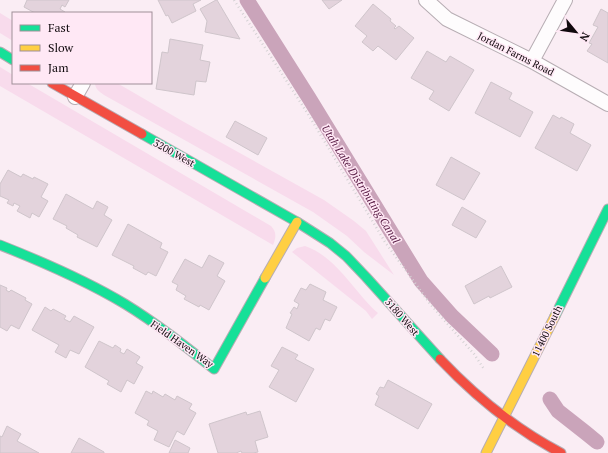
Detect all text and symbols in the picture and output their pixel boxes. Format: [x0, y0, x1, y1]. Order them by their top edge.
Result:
legend [12, 12, 152, 84]
north arrow [556, 12, 596, 52]
text: Fast [48, 20, 71, 35]
street label: Jordan Farms Road [476, 29, 557, 79]
text: N [576, 30, 593, 44]
text: Slow [48, 40, 74, 55]
text: Jam [48, 60, 69, 75]
water label: Utah Lake Distributing Canal [319, 122, 403, 246]
street label: 3200 West [151, 136, 197, 170]
street label: 3180 West [382, 296, 422, 339]
street label: 11400 South [529, 303, 565, 359]
street label: Field Haven Way [148, 317, 217, 371]

